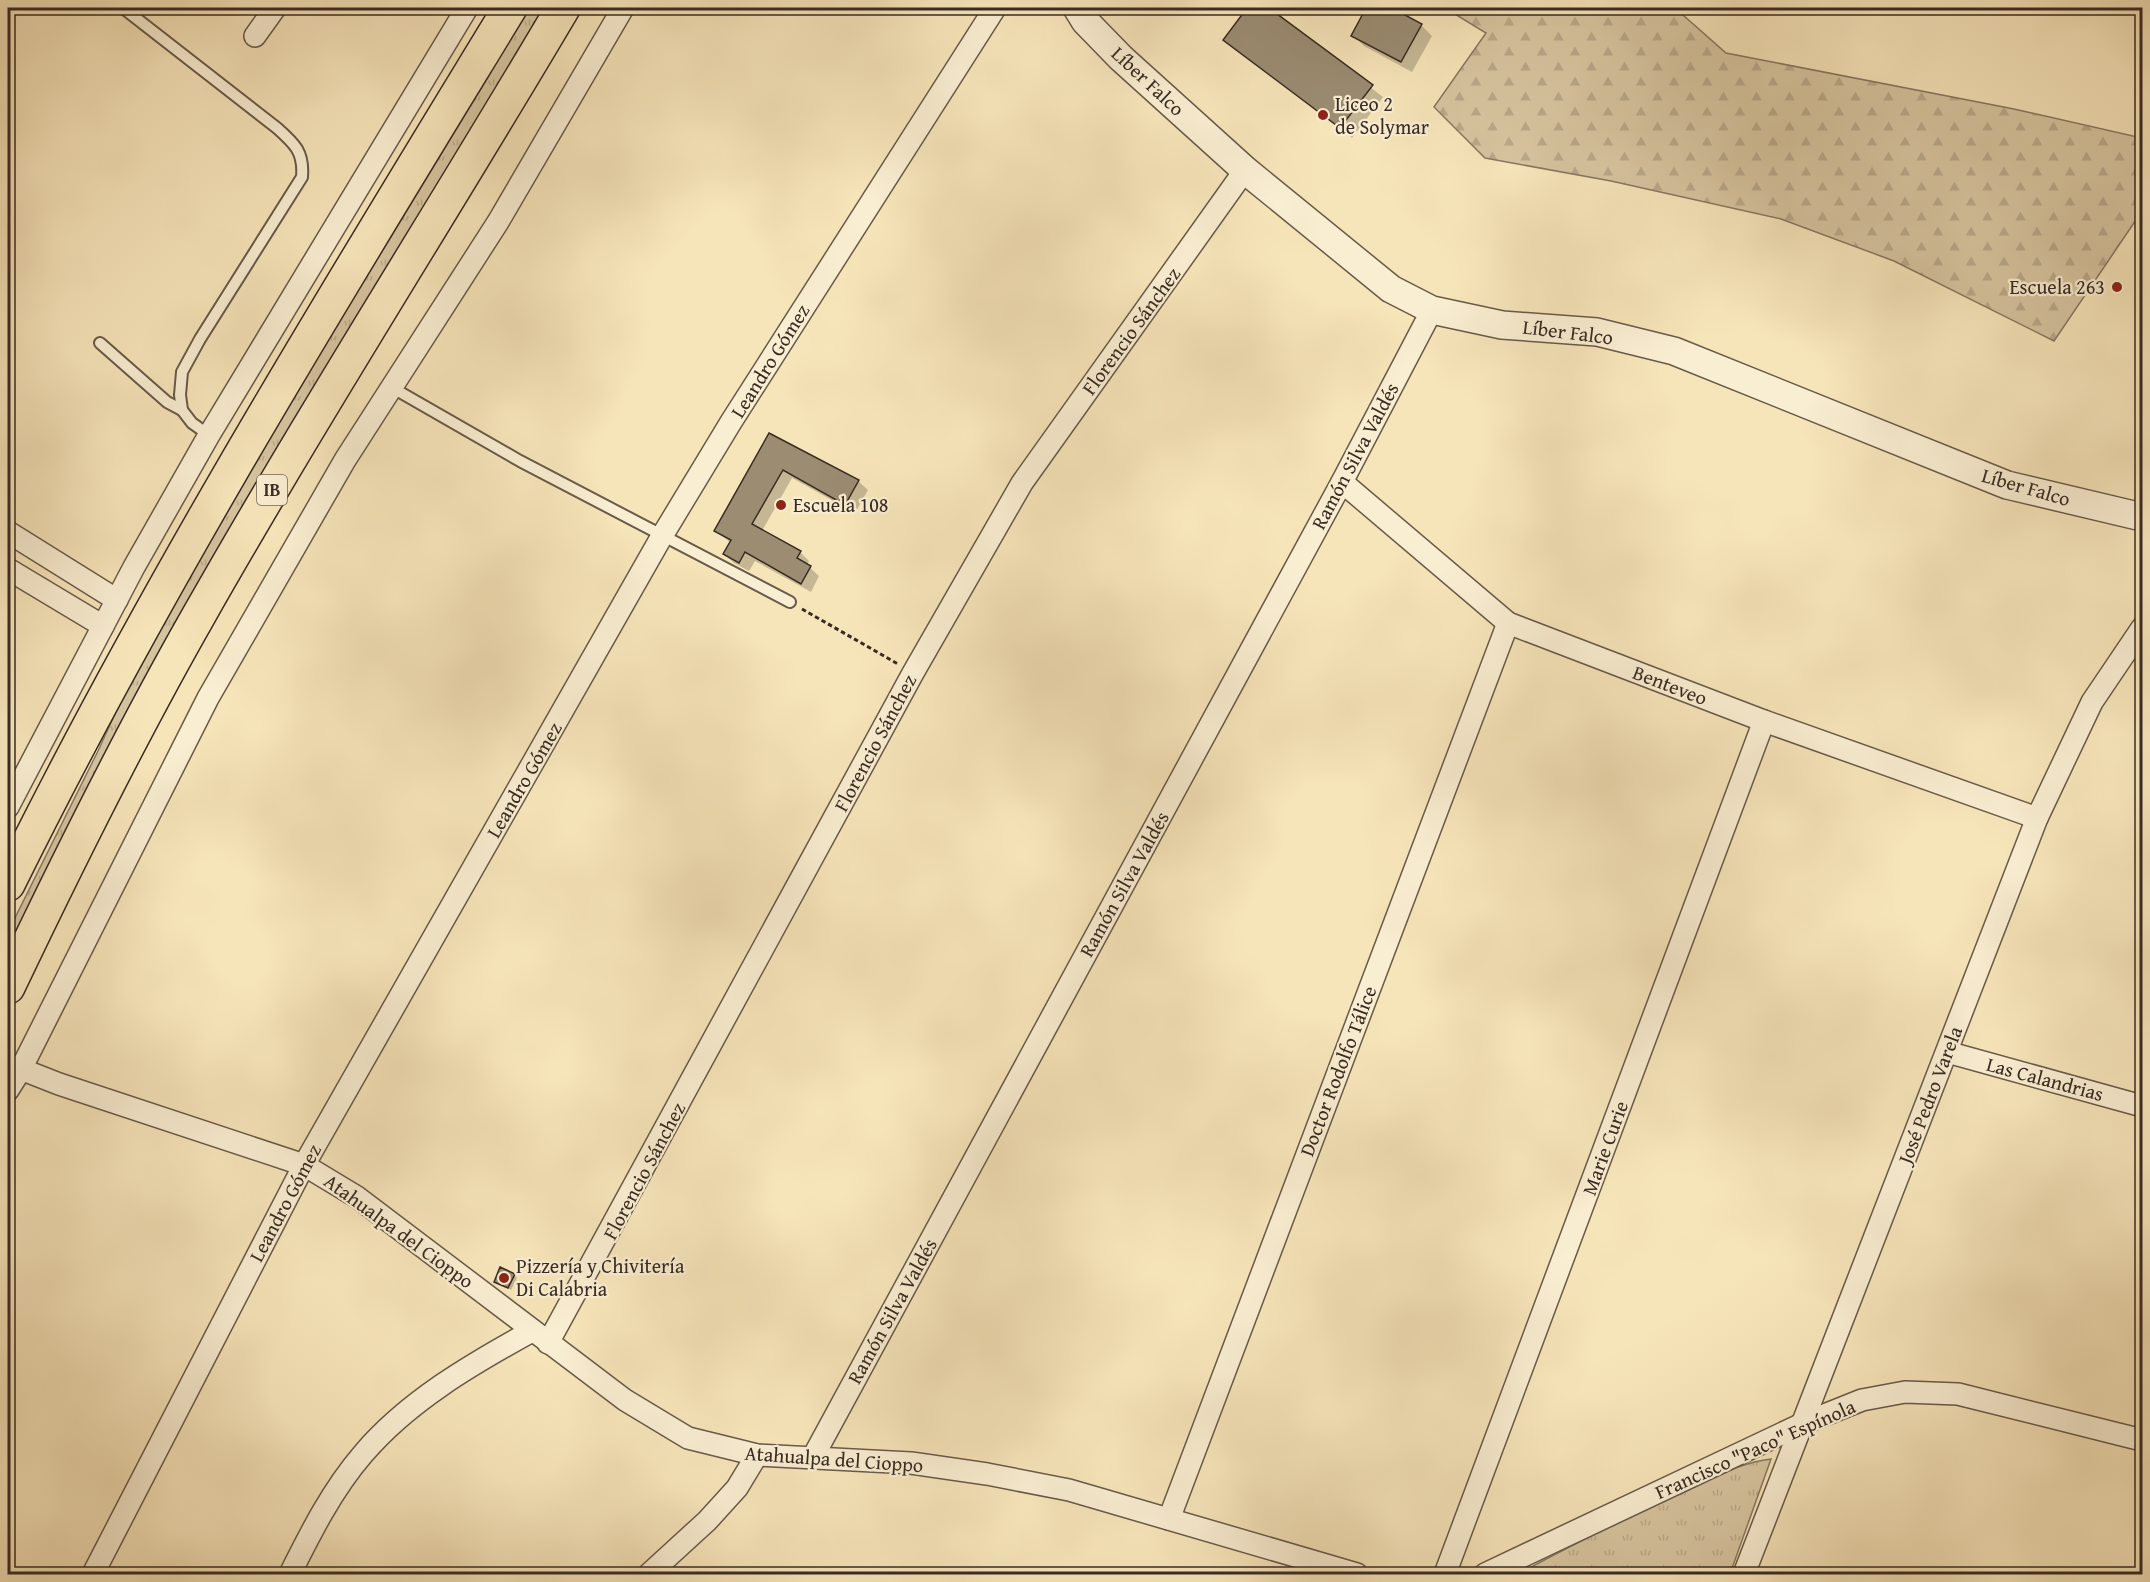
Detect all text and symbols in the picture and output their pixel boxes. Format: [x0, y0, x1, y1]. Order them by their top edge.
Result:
street label: Líber Falco [1105, 39, 1191, 122]
place label: Liceo 2 de Solymar [1335, 89, 1429, 141]
marker: Liceo 2 de Solymar [1316, 108, 1330, 122]
street label: Florencio Sánchez [1074, 261, 1187, 401]
place label: Escuela 263 [2010, 272, 2105, 301]
marker: Escuela 263 [2110, 280, 2124, 294]
street label: Leandro Gómez [723, 298, 816, 423]
street label: Líber Falco [1521, 312, 1615, 351]
street label: Ramón Silva Valdés [1304, 377, 1406, 534]
street label: Líber Falco [1978, 460, 2074, 513]
road number: IB [257, 475, 287, 505]
place label: Escuela 108 [793, 490, 889, 519]
marker: Escuela 108 [774, 498, 788, 512]
street label: Benteveo [1629, 657, 1712, 712]
street label: Florencio Sánchez [826, 669, 923, 817]
street label: Leandro Gómez [479, 716, 569, 843]
street label: Ramón Silva Valdés [1071, 806, 1176, 962]
street label: Doctor Rodolfo Tálice [1292, 981, 1383, 1160]
street label: José Pedro Varela [1889, 1021, 1969, 1171]
street label: Las Calandrias [1983, 1049, 2107, 1108]
street label: Florencio Sánchez [595, 1097, 692, 1245]
street label: Marie Curie [1574, 1097, 1635, 1199]
street label: Leandro Gómez [241, 1139, 328, 1267]
street label: Atahualpa del Cioppo [318, 1166, 480, 1295]
street label: Ramón Silva Valdés [839, 1233, 944, 1389]
place label: Pizzería y Chivitería Di Calabria [516, 1251, 685, 1303]
marker: Pizzería y Chivitería Di Calabria [497, 1271, 511, 1285]
street label: Francisco "Paco" Espínola [1650, 1391, 1860, 1506]
street label: Atahualpa del Cioppo [744, 1438, 924, 1479]

